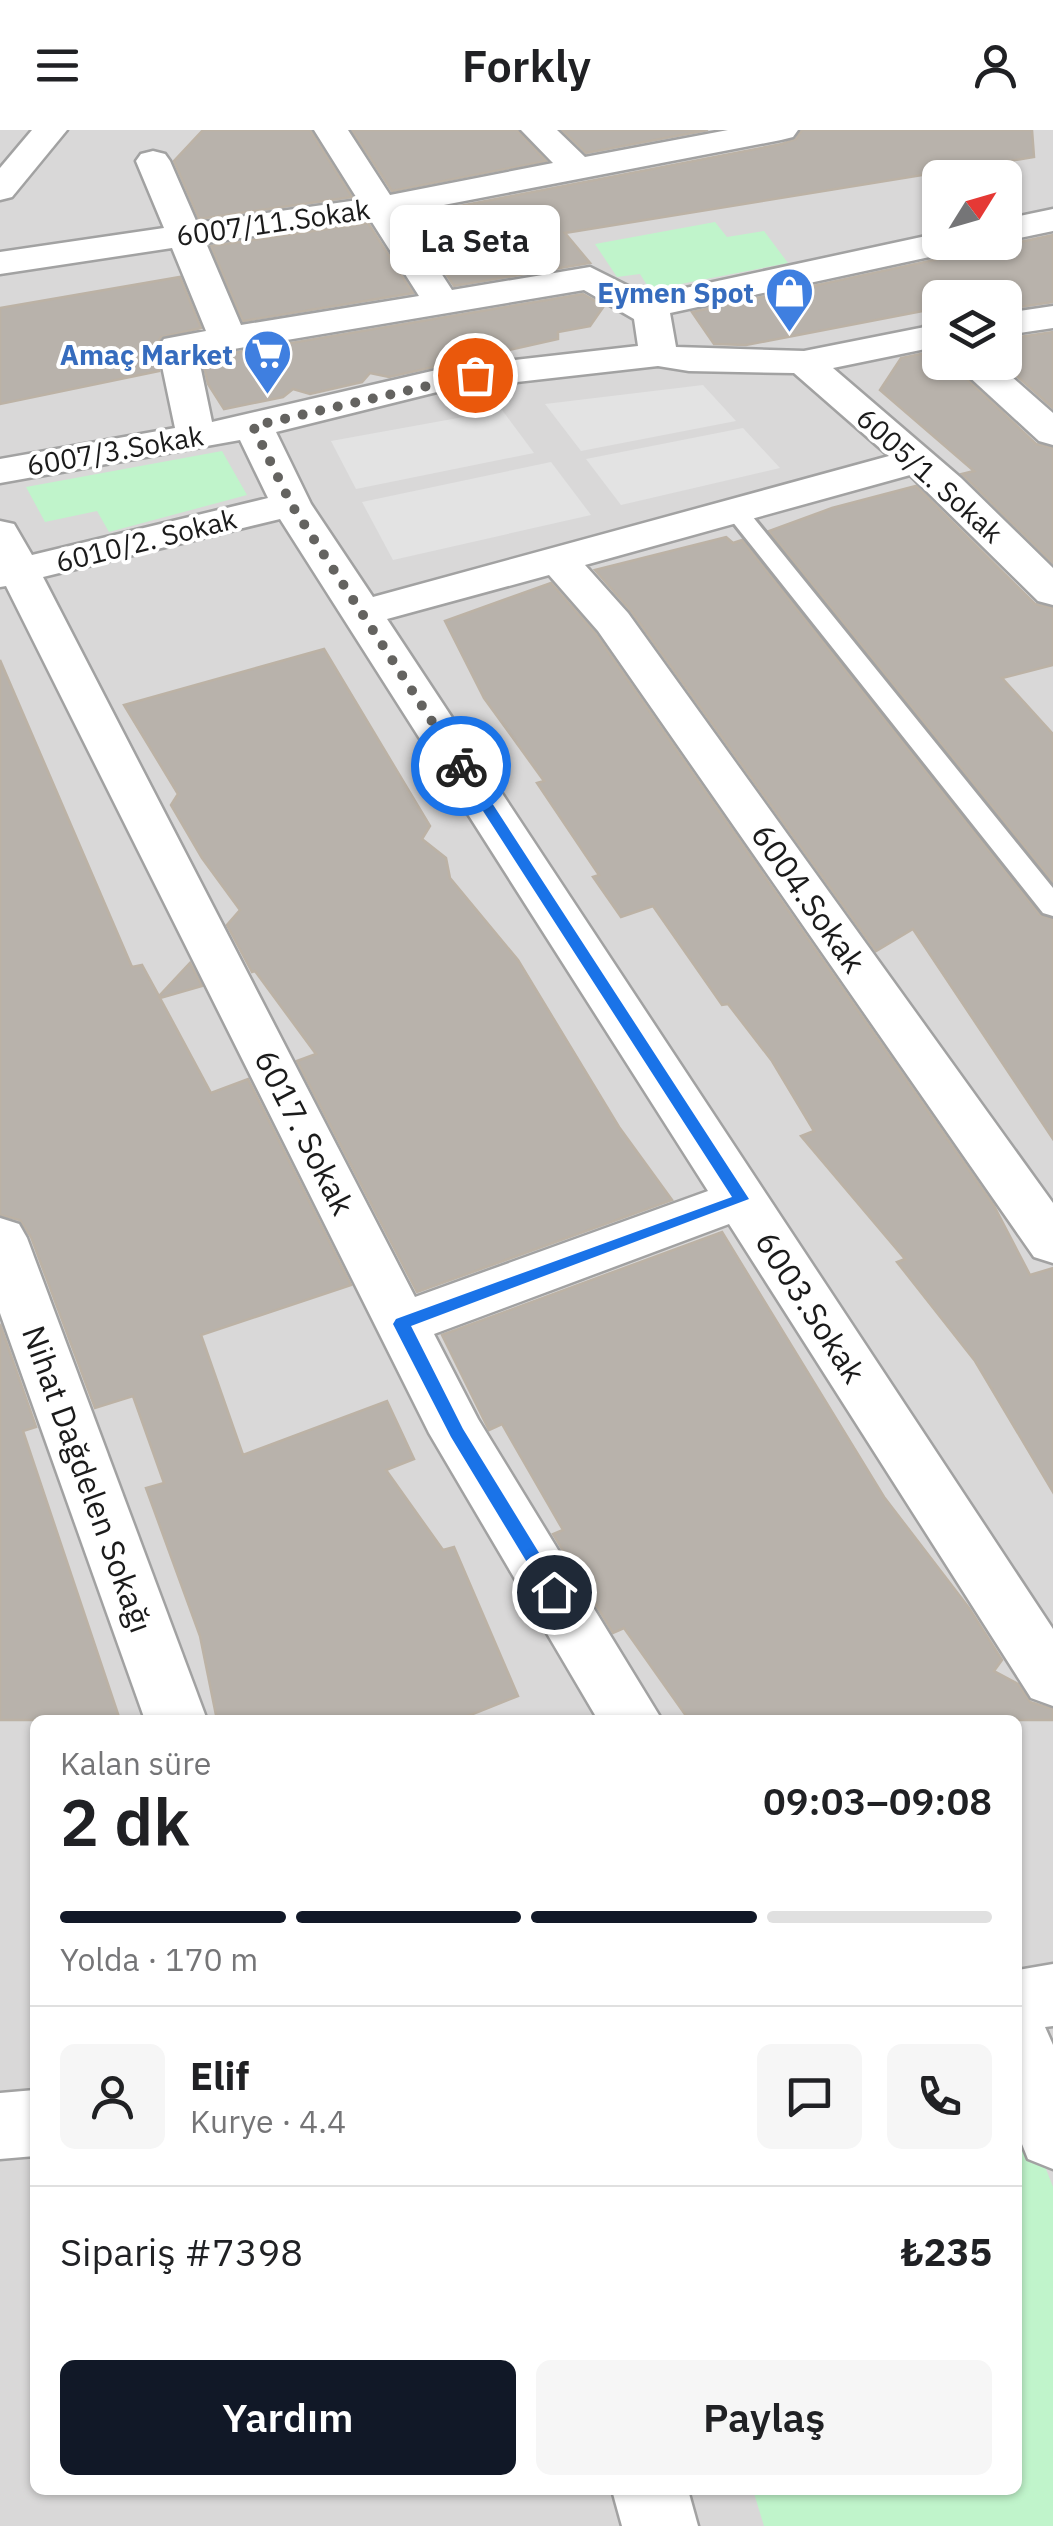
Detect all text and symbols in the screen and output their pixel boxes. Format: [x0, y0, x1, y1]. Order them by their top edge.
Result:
text: Forkly [462, 36, 591, 94]
icon: menu [30, 38, 85, 93]
icon: person [968, 38, 1023, 93]
north arrow [922, 160, 1022, 260]
map controls [922, 160, 1022, 380]
street label: 6007/11.Sokak [174, 190, 373, 254]
callout: La Seta [390, 205, 560, 275]
text: La Seta [420, 219, 530, 261]
shop icon: Eymen Spot [763, 266, 815, 334]
place label: Eymen Spot [597, 274, 754, 311]
button: layers [922, 280, 1022, 380]
supermarket icon: Amaç Market [242, 328, 294, 396]
pin [433, 333, 518, 418]
place label: Amaç Market [60, 336, 233, 373]
icon: bag [448, 348, 503, 403]
street label: 6005/1. Sokak [849, 399, 1011, 551]
street label: 6007/3.Sokak [24, 416, 206, 484]
street label: 6010/2. Sokak [52, 500, 241, 580]
courier [411, 716, 511, 816]
icon: bike [434, 739, 489, 794]
street label: 6004.Sokak [742, 815, 876, 981]
street label: 6017. Sokak [245, 1042, 365, 1222]
street label: 6003.Sokak [746, 1223, 876, 1391]
street label: Nihat Dağdelen Sokağı [13, 1320, 163, 1638]
pin [512, 1550, 597, 1635]
icon: home [527, 1565, 582, 1620]
text: Kalan süre [60, 1742, 211, 1784]
text: 09:03–09:08 [763, 1776, 992, 1825]
text: 2 dk [60, 1779, 190, 1864]
text: Yolda · 170 m [60, 1938, 258, 1980]
button: person [60, 2044, 165, 2149]
button: chat [757, 2044, 862, 2149]
button: phone [887, 2044, 992, 2149]
text: Elif [190, 2051, 249, 2100]
text: Kurye · 4.4 [190, 2100, 346, 2142]
text: Sipariş #7398 [60, 2227, 303, 2276]
text: ₺235 [900, 2227, 992, 2276]
button: Yardım [60, 2360, 516, 2475]
button: Paylaş [536, 2360, 992, 2475]

